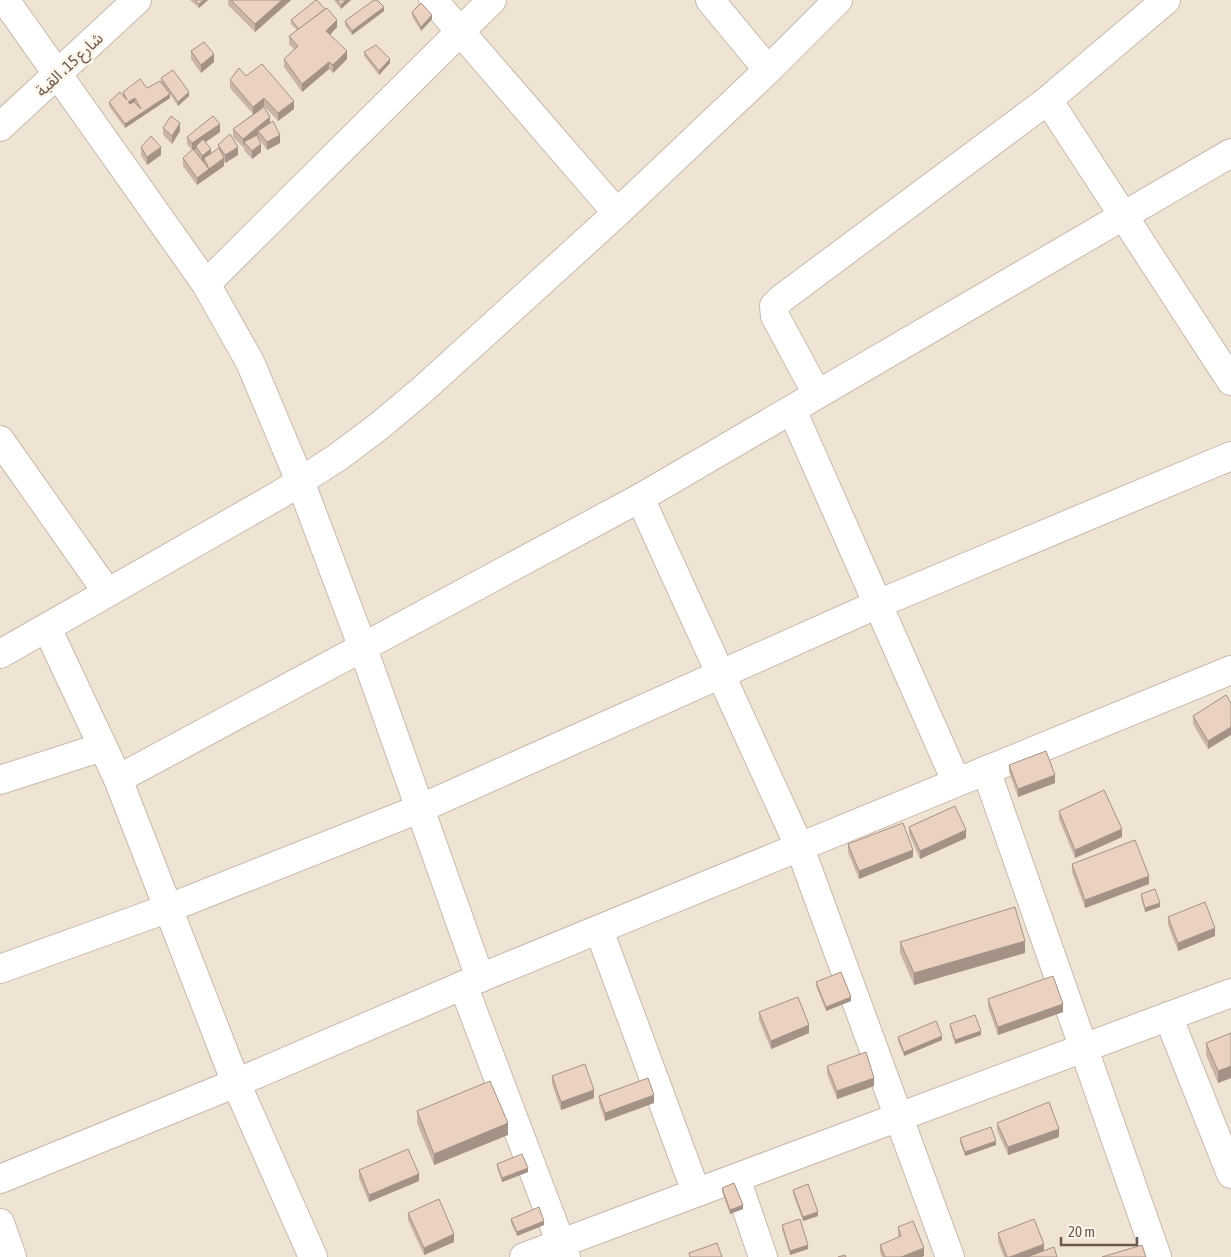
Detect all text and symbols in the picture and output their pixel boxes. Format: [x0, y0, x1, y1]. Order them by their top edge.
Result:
street label: شارع 15، القبة [32, 28, 109, 103]
scale bar [1061, 1214, 1137, 1246]
text: 20 m [1068, 1223, 1095, 1240]

